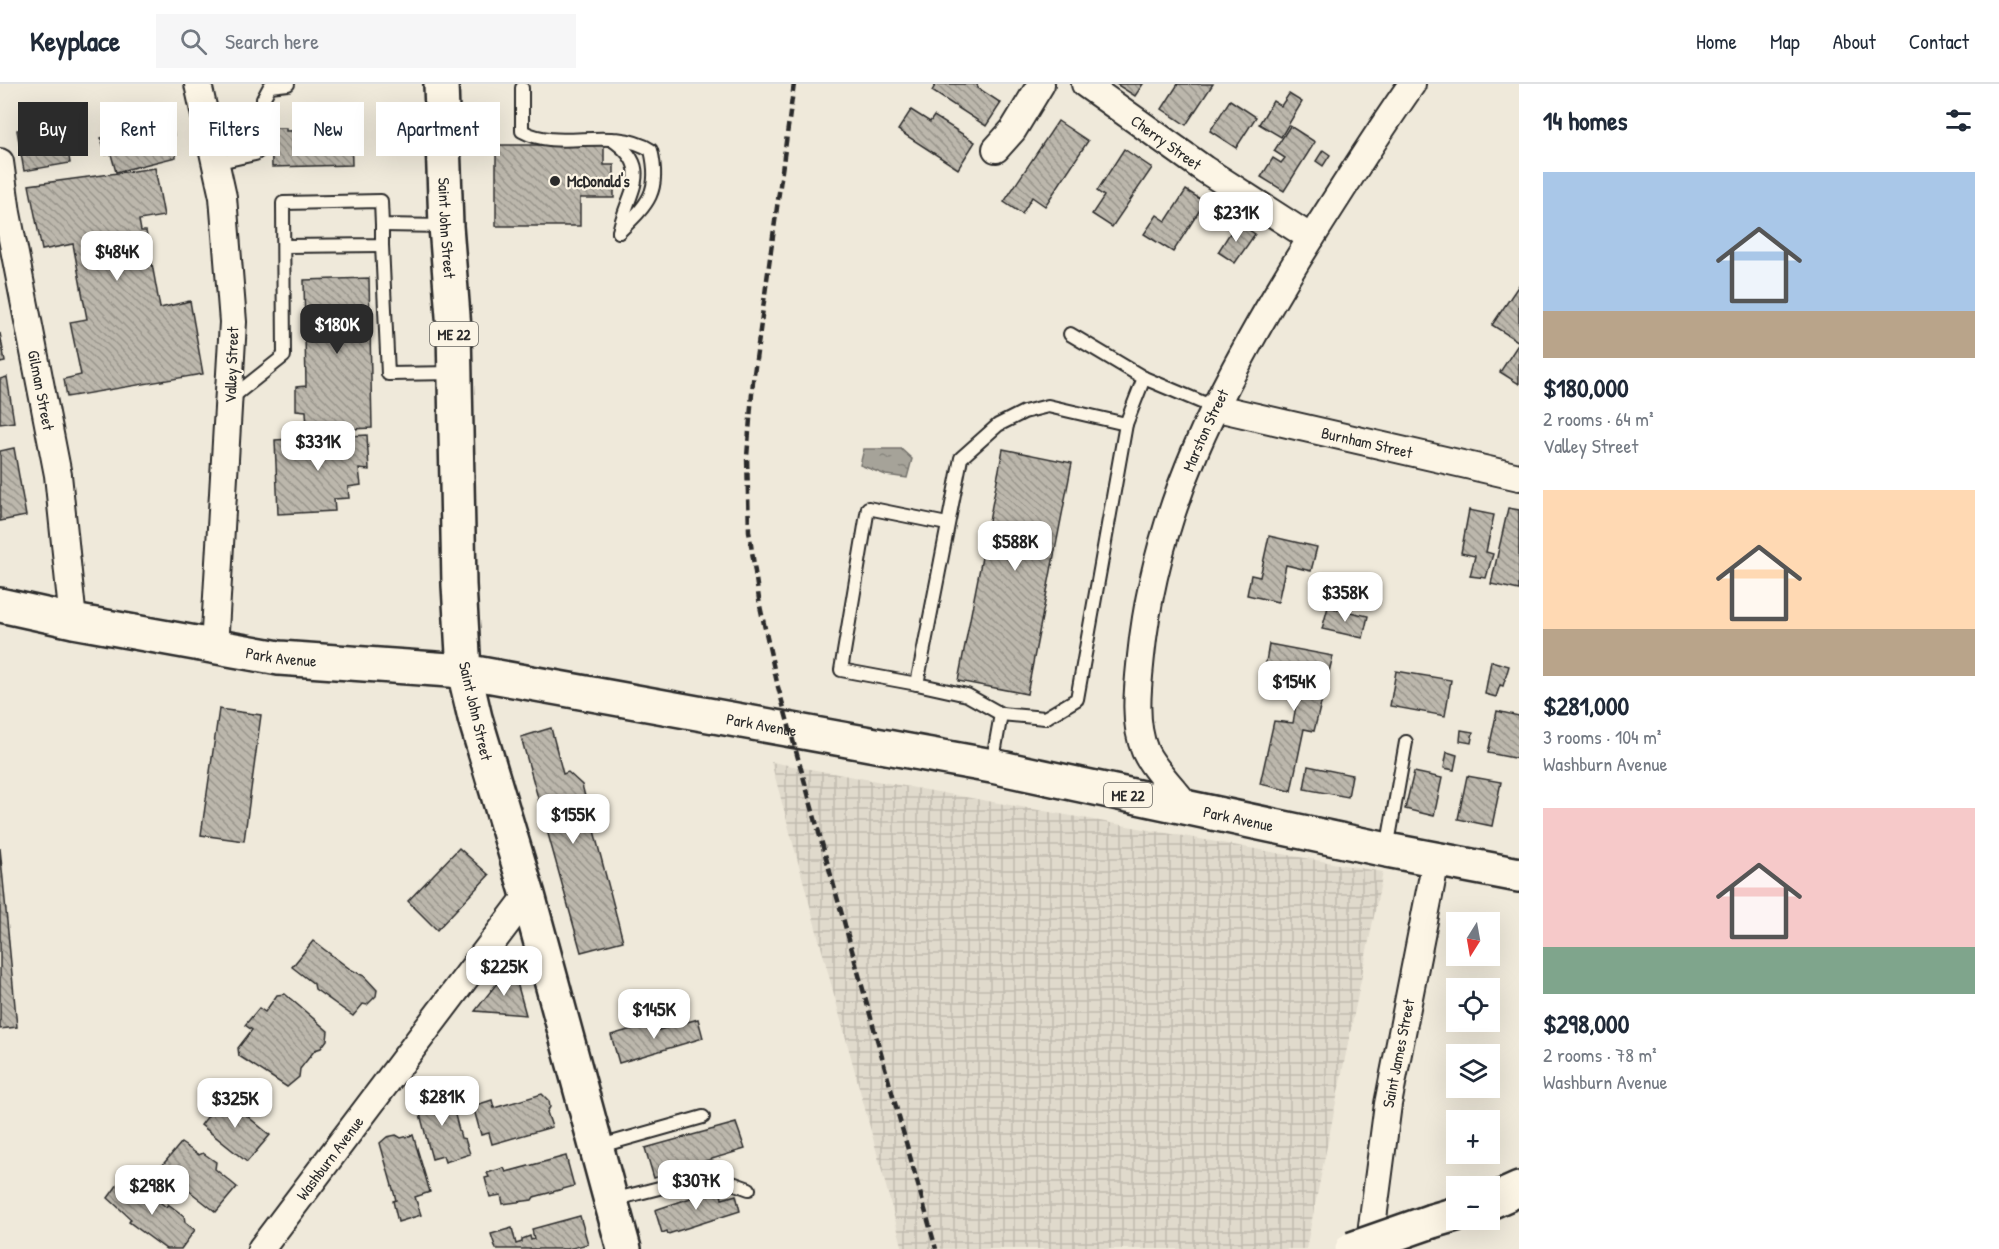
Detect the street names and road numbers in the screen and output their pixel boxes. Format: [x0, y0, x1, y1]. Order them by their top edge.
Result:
street label: Cherry Street [1127, 109, 1207, 175]
street label: Saint John Street [433, 177, 461, 280]
road number: ME 22 [430, 322, 478, 346]
street label: Valley Street [219, 326, 243, 403]
street label: Gilman Street [23, 348, 60, 433]
street label: Marston Street [1177, 385, 1234, 475]
street label: Burnham Street [1319, 421, 1415, 463]
street label: Park Avenue [244, 641, 318, 672]
street label: Saint John Street [454, 659, 498, 763]
street label: Park Avenue [725, 707, 799, 742]
road number: ME 22 [1104, 783, 1152, 807]
street label: Park Avenue [1201, 800, 1276, 837]
street label: Saint James Street [1377, 996, 1420, 1109]
street label: Washburn Avenue [291, 1111, 369, 1204]

